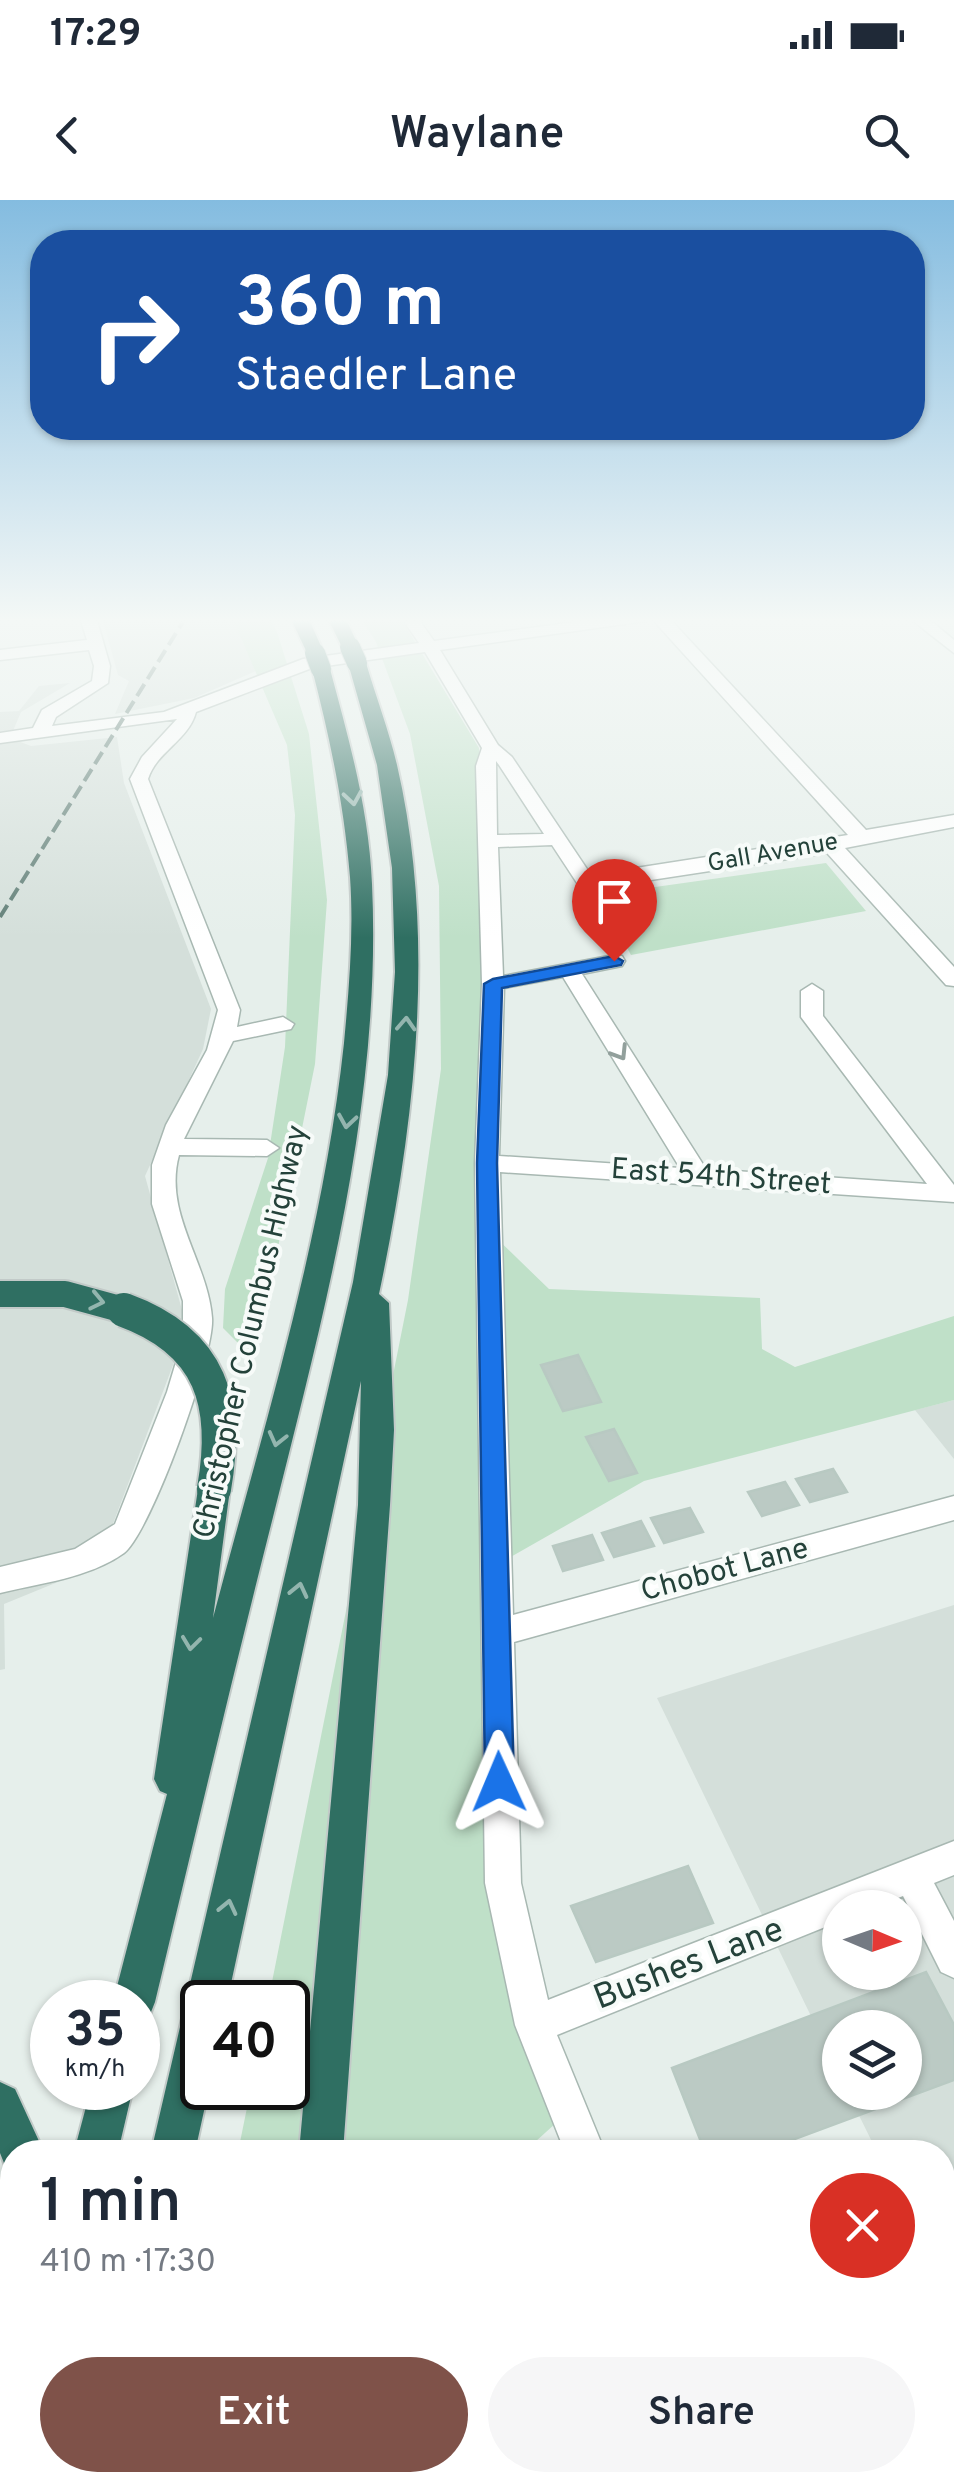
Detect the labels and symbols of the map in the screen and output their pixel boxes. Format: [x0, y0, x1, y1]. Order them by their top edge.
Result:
one-way arrow [341, 789, 362, 806]
street label: Gall Avenue [705, 827, 841, 881]
pin [572, 859, 657, 962]
one-way arrow [395, 1016, 416, 1032]
one-way arrow [608, 1042, 627, 1060]
one-way arrow [337, 1113, 358, 1130]
street label: Christopher Columbus Highway [186, 1122, 318, 1542]
street label: East 54th Street [610, 1152, 832, 1204]
one-way arrow [88, 1289, 105, 1310]
one-way arrow [267, 1430, 288, 1447]
street label: Chobot Lane [637, 1531, 813, 1611]
one-way arrow [287, 1582, 308, 1599]
one-way arrow [181, 1635, 202, 1651]
position arrow [447, 1730, 551, 1834]
north arrow [822, 1890, 922, 1990]
one-way arrow [216, 1899, 237, 1916]
street label: Bushes Lane [588, 1909, 790, 2021]
speed limit sign: 40 [180, 1980, 310, 2110]

